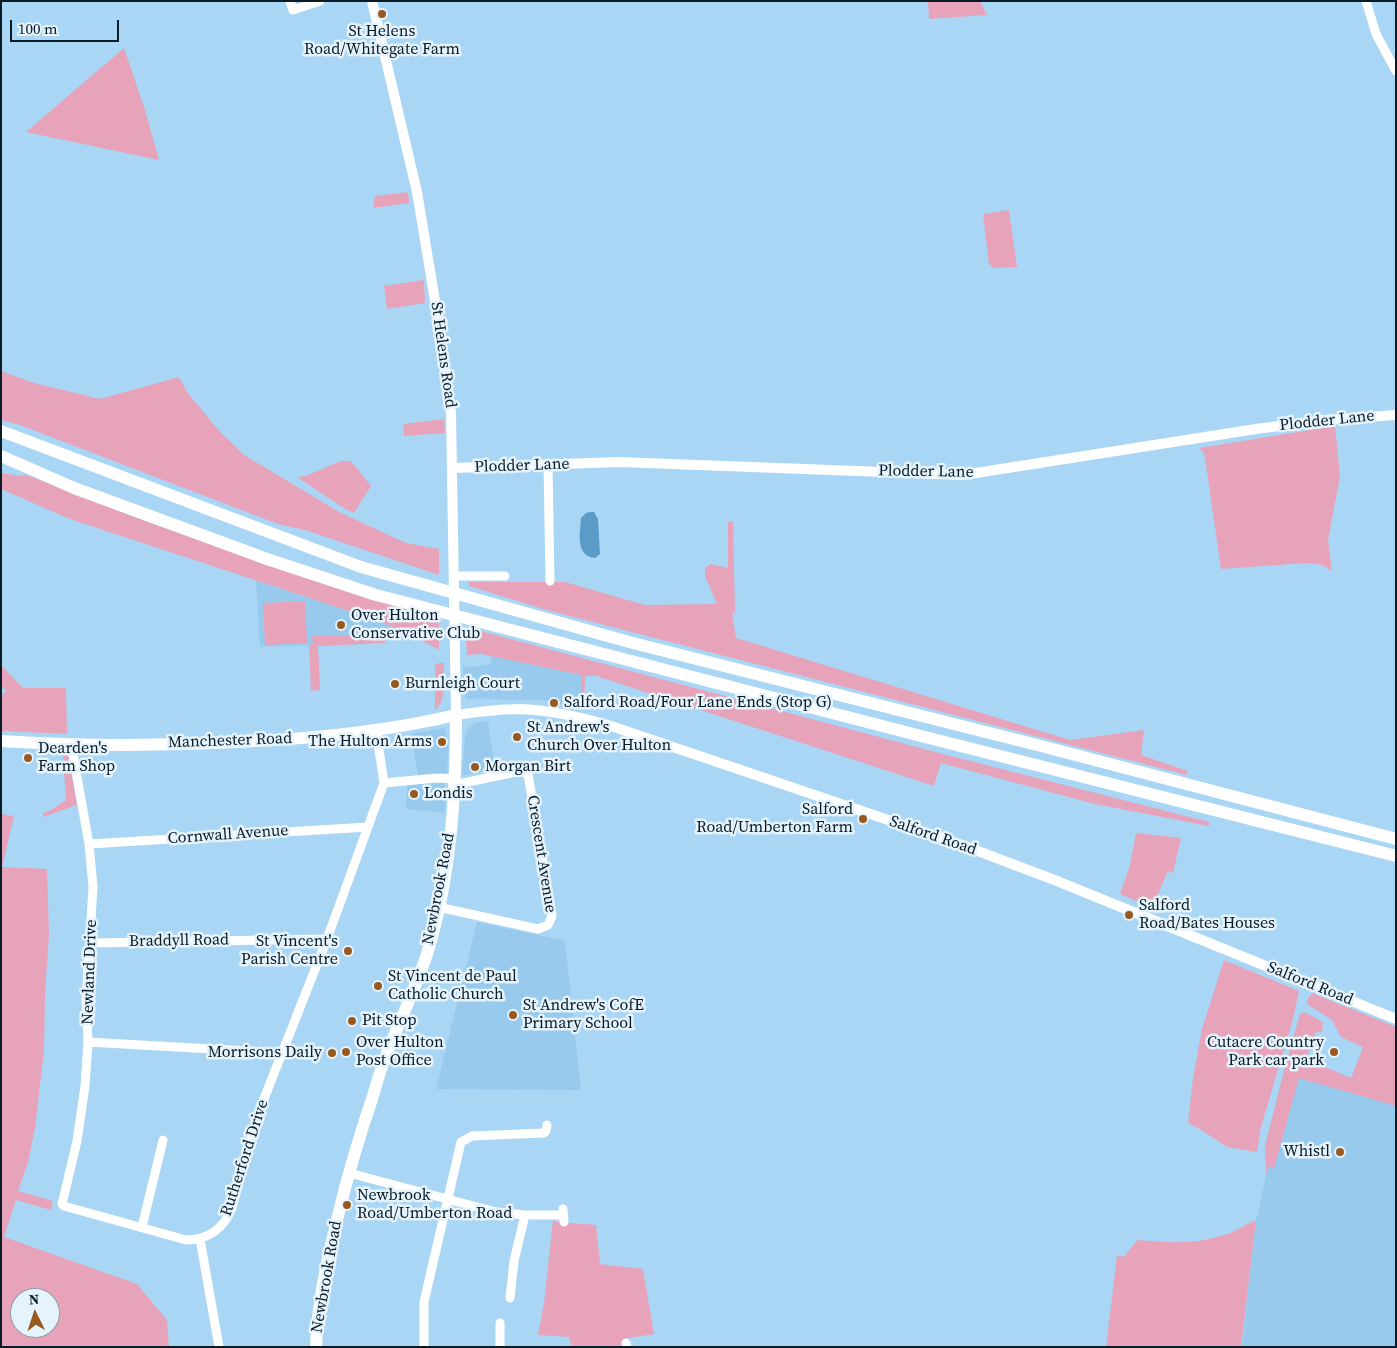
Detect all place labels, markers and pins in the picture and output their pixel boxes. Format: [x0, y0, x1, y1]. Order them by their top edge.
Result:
marker: St Helens Road/Whitegate Farm [376, 8, 388, 20]
place label: St Helens Road/Whitegate Farm [304, 22, 460, 60]
place label: Over Hulton Conservative Club [351, 606, 480, 644]
marker: Over Hulton Conservative Club [335, 619, 347, 631]
place label: Burnleigh Court [405, 674, 520, 694]
marker: Burnleigh Court [389, 678, 401, 690]
place label: Salford Road/Four Lane Ends (Stop G) [564, 693, 832, 713]
marker: Salford Road/Four Lane Ends (Stop G) [548, 697, 560, 709]
place label: St Andrew's Church Over Hulton [527, 718, 671, 756]
marker: St Andrew's Church Over Hulton [511, 731, 523, 743]
place label: The Hulton Arms [308, 732, 432, 752]
marker: The Hulton Arms [436, 736, 448, 748]
place label: Dearden's Farm Shop [38, 739, 115, 777]
marker: Dearden's Farm Shop [22, 752, 34, 764]
place label: Morgan Birt [485, 757, 571, 777]
marker: Morgan Birt [469, 761, 481, 773]
place label: Londis [424, 784, 473, 804]
marker: Londis [408, 788, 420, 800]
place label: Salford Road/Umberton Farm [696, 800, 853, 838]
marker: Salford Road/Umberton Farm [857, 813, 869, 825]
place label: Salford Road/Bates Houses [1139, 896, 1275, 934]
marker: Salford Road/Bates Houses [1123, 909, 1135, 921]
place label: St Vincent's Parish Centre [241, 932, 338, 970]
marker: St Vincent's Parish Centre [342, 945, 354, 957]
place label: St Vincent de Paul Catholic Church [388, 967, 517, 1005]
marker: St Vincent de Paul Catholic Church [372, 980, 384, 992]
place label: St Andrew's CofE Primary School [523, 996, 644, 1034]
marker: St Andrew's CofE Primary School [507, 1009, 519, 1021]
place label: Pit Stop [362, 1011, 416, 1031]
marker: Pit Stop [346, 1015, 358, 1027]
place label: Over Hulton Post Office [356, 1033, 444, 1071]
place label: Cutacre Country Park car park [1207, 1033, 1324, 1071]
place label: Morrisons Daily [208, 1043, 322, 1063]
marker: Over Hulton Post Office [340, 1046, 352, 1058]
marker: Cutacre Country Park car park [1328, 1046, 1340, 1058]
marker: Morrisons Daily [326, 1047, 338, 1059]
place label: Whistl [1283, 1142, 1330, 1162]
marker: Whistl [1334, 1146, 1346, 1158]
place label: Newbrook Road/Umberton Road [357, 1186, 512, 1224]
marker: Newbrook Road/Umberton Road [341, 1199, 353, 1211]

